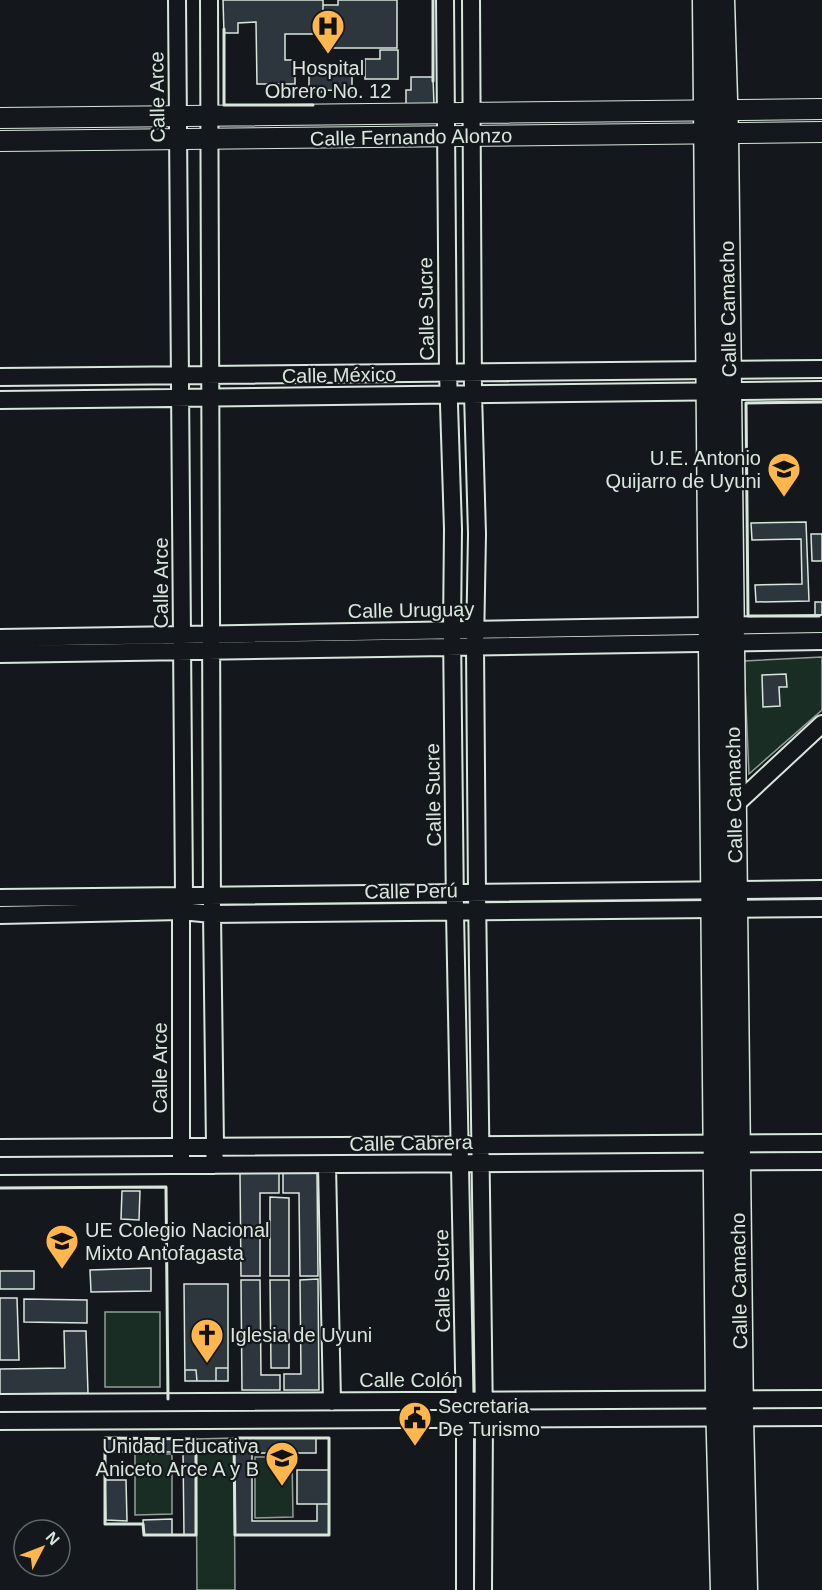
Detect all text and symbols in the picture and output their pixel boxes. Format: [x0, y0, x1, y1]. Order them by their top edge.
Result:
hospital icon: Hospital Obrero No. 12 [310, 8, 346, 55]
street label: Calle Arce [145, 51, 169, 143]
place label: Hospital Obrero No. 12 [265, 57, 391, 102]
street label: Calle Fernando Alonzo [310, 124, 512, 150]
street label: Calle Camacho [716, 240, 740, 378]
street label: Calle Sucre [414, 257, 438, 361]
street label: Calle México [282, 363, 396, 387]
place label: U.E. Antonio Quijarro de Uyuni [605, 447, 761, 492]
school or university icon: U.E. Antonio Quijarro de Uyuni [766, 451, 802, 498]
street label: Calle Arce [150, 537, 172, 629]
street label: Calle Uruguay [347, 598, 475, 622]
street label: Calle Camacho [722, 726, 746, 864]
street label: Calle Sucre [421, 743, 445, 847]
street label: Calle Perú [364, 879, 458, 903]
street label: Calle Arce [149, 1022, 171, 1114]
street label: Calle Cabrera [349, 1131, 474, 1155]
street label: Calle Camacho [727, 1212, 751, 1350]
place label: UE Colegio Nacional Mixto Antofagasta [85, 1219, 270, 1264]
school or university icon: UE Colegio Nacional Mixto Antofagasta [44, 1223, 80, 1270]
street label: Calle Sucre [430, 1229, 454, 1333]
church icon: Iglesia de Uyuni [189, 1317, 225, 1364]
place label: Iglesia de Uyuni [230, 1324, 372, 1346]
street label: Calle Colón [359, 1369, 463, 1391]
place label: Secretaria De Turismo [438, 1395, 540, 1440]
public building icon: Secretaria De Turismo [397, 1400, 433, 1447]
place label: Unidad Educativa Aniceto Arce A y B [96, 1435, 260, 1480]
school or university icon: Unidad Educativa Aniceto Arce A y B [264, 1440, 300, 1487]
north arrow [12, 1518, 72, 1578]
text: N [43, 1528, 63, 1548]

